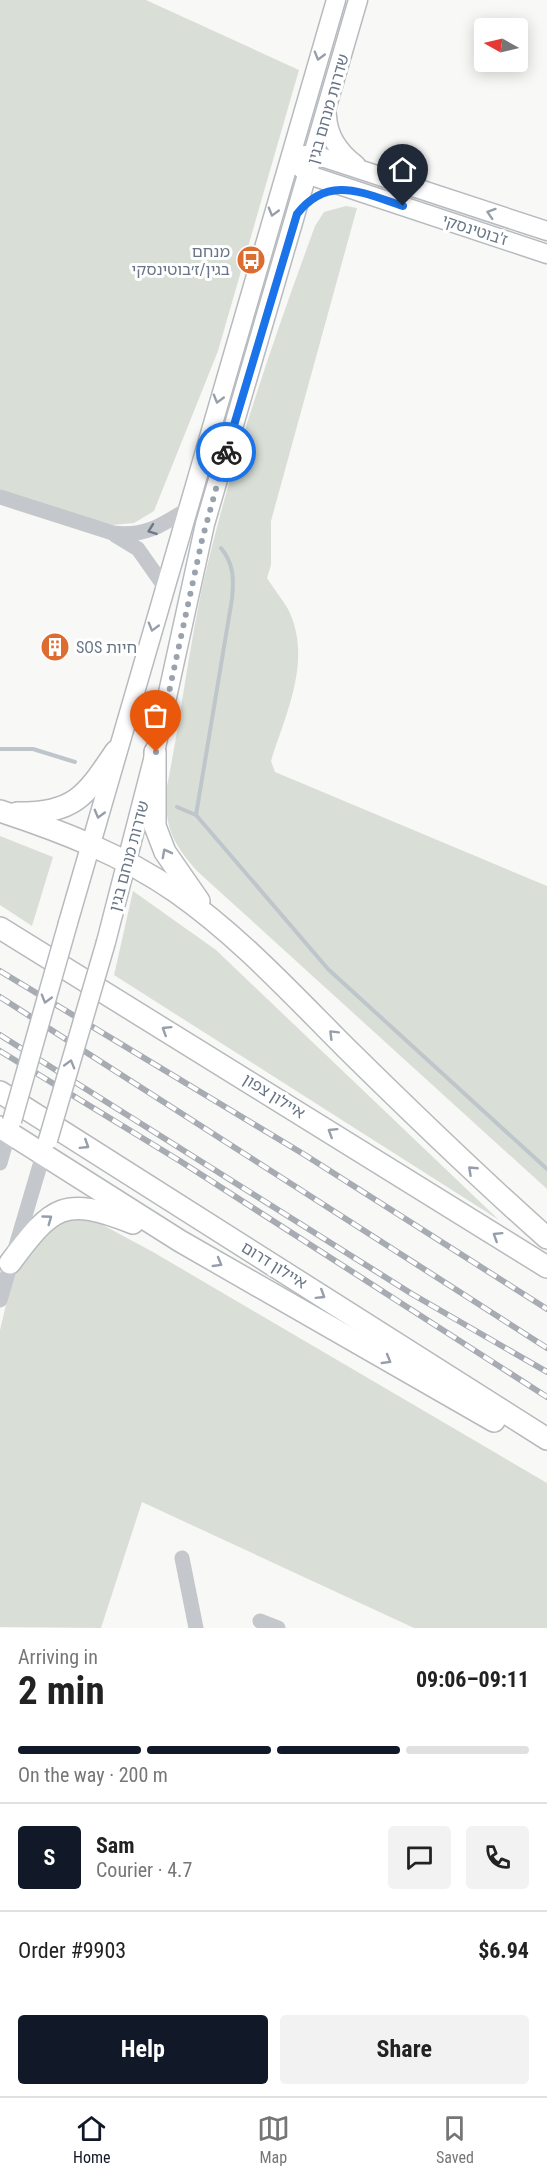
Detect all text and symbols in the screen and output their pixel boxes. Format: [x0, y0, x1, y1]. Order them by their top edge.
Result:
north arrow [474, 18, 528, 72]
map controls [474, 18, 528, 72]
one-way arrow [314, 50, 326, 61]
street label: שדרות מנחם בגין [303, 52, 353, 166]
pin [377, 144, 428, 206]
icon: home [386, 153, 419, 186]
one-way arrow [268, 206, 280, 217]
one-way arrow [486, 208, 497, 220]
street label: ז'בוטינסקי [440, 210, 510, 250]
place label: מנחם בגין/ז׳בוטינסקי [132, 242, 230, 279]
bus stop icon: מנחם בגין/ז׳בוטינסקי [235, 244, 267, 276]
one-way arrow [213, 393, 225, 404]
courier [196, 422, 256, 482]
icon: bike [210, 436, 243, 469]
one-way arrow [147, 522, 158, 535]
one-way arrow [148, 621, 160, 632]
building icon: SOS חיות [39, 631, 71, 663]
place label: SOS חיות [76, 638, 137, 657]
pin [130, 690, 181, 752]
icon: bag [139, 699, 172, 732]
street label: שדרות מנחם בגין [105, 798, 153, 914]
one-way arrow [94, 809, 107, 819]
one-way arrow [162, 849, 173, 859]
one-way arrow [41, 994, 53, 1004]
one-way arrow [162, 1026, 172, 1038]
one-way arrow [329, 1031, 340, 1042]
one-way arrow [63, 1059, 75, 1070]
street label: איילון צפון [239, 1070, 309, 1122]
one-way arrow [328, 1128, 338, 1140]
one-way arrow [79, 1138, 89, 1150]
one-way arrow [469, 1167, 480, 1178]
one-way arrow [42, 1215, 53, 1226]
one-way arrow [493, 1232, 504, 1243]
street label: איילון דרום [238, 1237, 310, 1293]
one-way arrow [212, 1256, 222, 1268]
one-way arrow [314, 1287, 325, 1298]
one-way arrow [381, 1353, 392, 1364]
text: Arriving in [18, 1645, 98, 1669]
text: 09:06–09:11 [416, 1667, 529, 1692]
text: 2 min [18, 1668, 105, 1714]
text: On the way · 200 m [18, 1763, 168, 1787]
button: chat [388, 1826, 451, 1889]
button: phone [466, 1826, 529, 1889]
text: Sam [96, 1833, 135, 1858]
text: S [44, 1845, 55, 1870]
text: Courier · 4.7 [96, 1858, 192, 1882]
text: Order #9903 [18, 1938, 126, 1963]
text: $6.94 [478, 1938, 529, 1963]
button: Help [18, 2015, 268, 2084]
button: Share [280, 2015, 529, 2084]
tab: Home [73, 2112, 111, 2167]
tab: Map [257, 2112, 290, 2167]
tab: Saved [436, 2112, 474, 2167]

